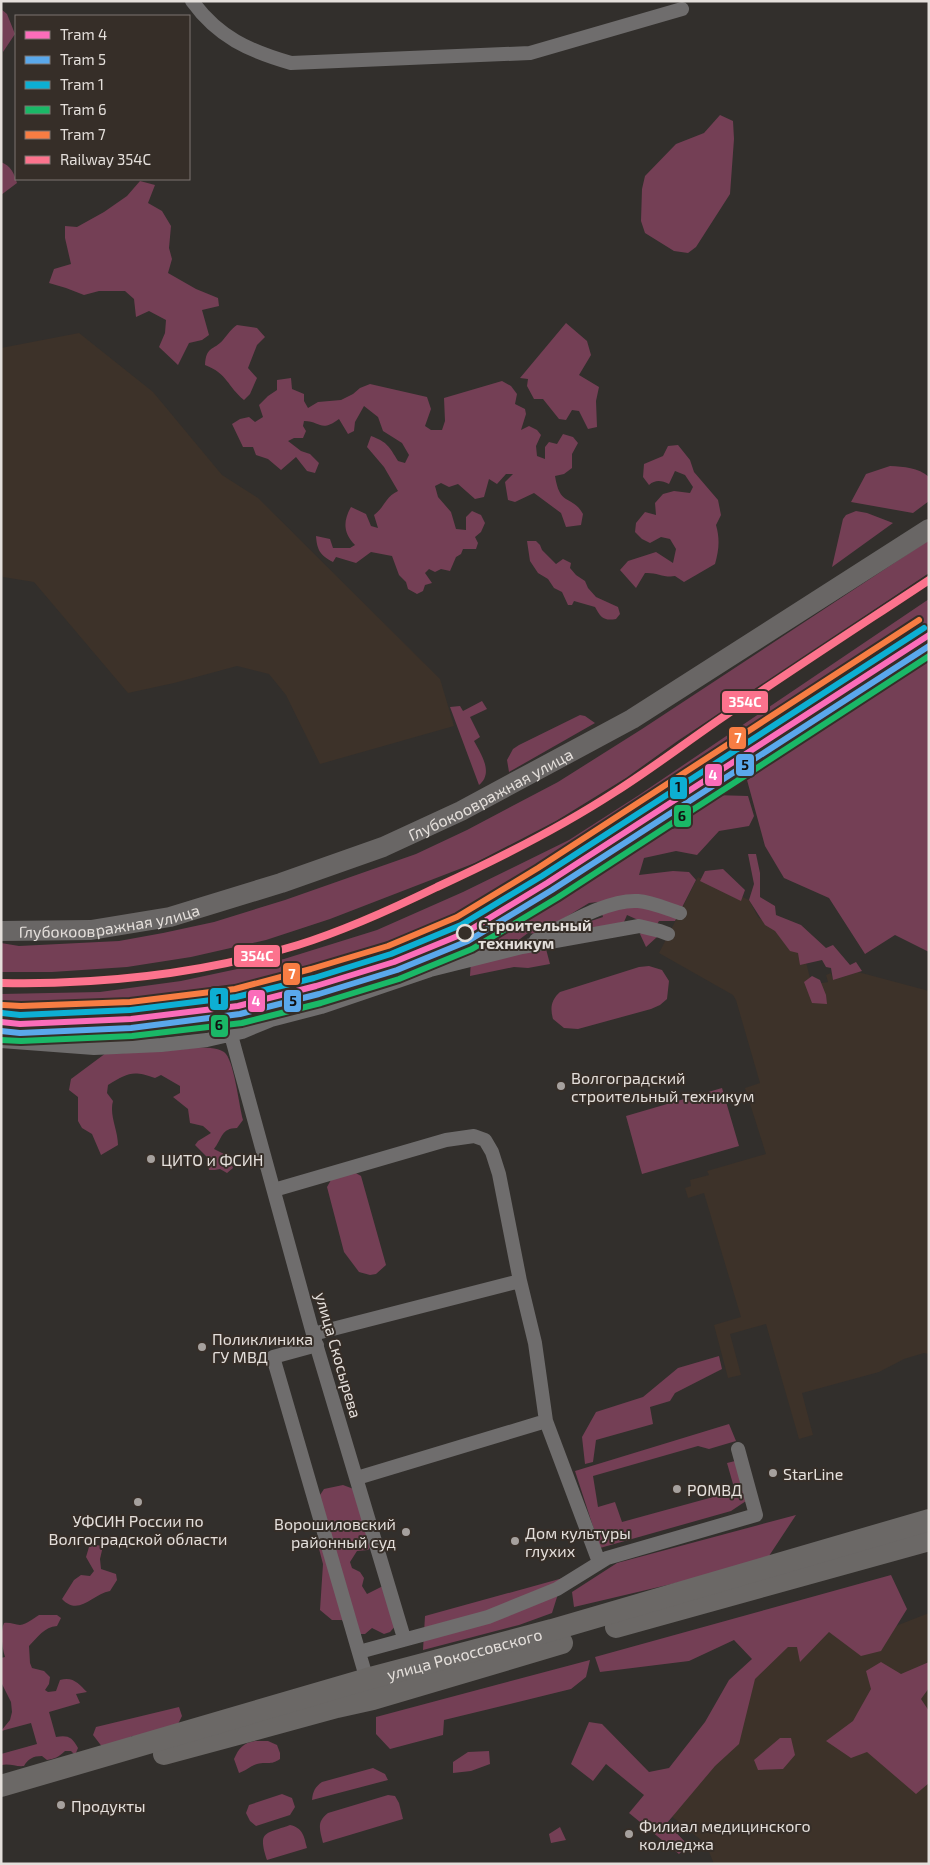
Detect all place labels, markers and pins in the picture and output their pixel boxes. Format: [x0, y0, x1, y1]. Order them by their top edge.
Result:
place label: Строительный техникум [478, 915, 592, 952]
marker: Строительный техникум [456, 924, 474, 942]
place label: Волгоградский строительный техникум [571, 1068, 754, 1106]
marker: Волгоградский строительный техникум [555, 1080, 567, 1092]
place label: ЦИТО и ФСИН [161, 1150, 263, 1169]
marker: ЦИТО и ФСИН [145, 1153, 157, 1165]
place label: Поликлиника ГУ МВД [212, 1329, 313, 1366]
marker: Поликлиника ГУ МВД [196, 1341, 208, 1353]
place label: StarLine [783, 1464, 843, 1483]
marker: StarLine [767, 1467, 779, 1479]
place label: РОМВД [687, 1480, 742, 1499]
marker: РОМВД [671, 1483, 683, 1495]
marker: УФСИН России по Волгоградской области [132, 1496, 144, 1508]
place label: УФСИН России по Волгоградской области [49, 1511, 227, 1548]
place label: Ворошиловский районный суд [274, 1514, 396, 1552]
place label: Дом культуры глухих [525, 1523, 631, 1561]
marker: Ворошиловский районный суд [400, 1526, 412, 1538]
marker: Дом культуры глухих [509, 1535, 521, 1547]
place label: Продукты [71, 1796, 146, 1816]
marker: Продукты [55, 1799, 67, 1811]
place label: Филиал медицинского колледжа [639, 1816, 811, 1853]
marker: Филиал медицинского колледжа [623, 1828, 635, 1840]

